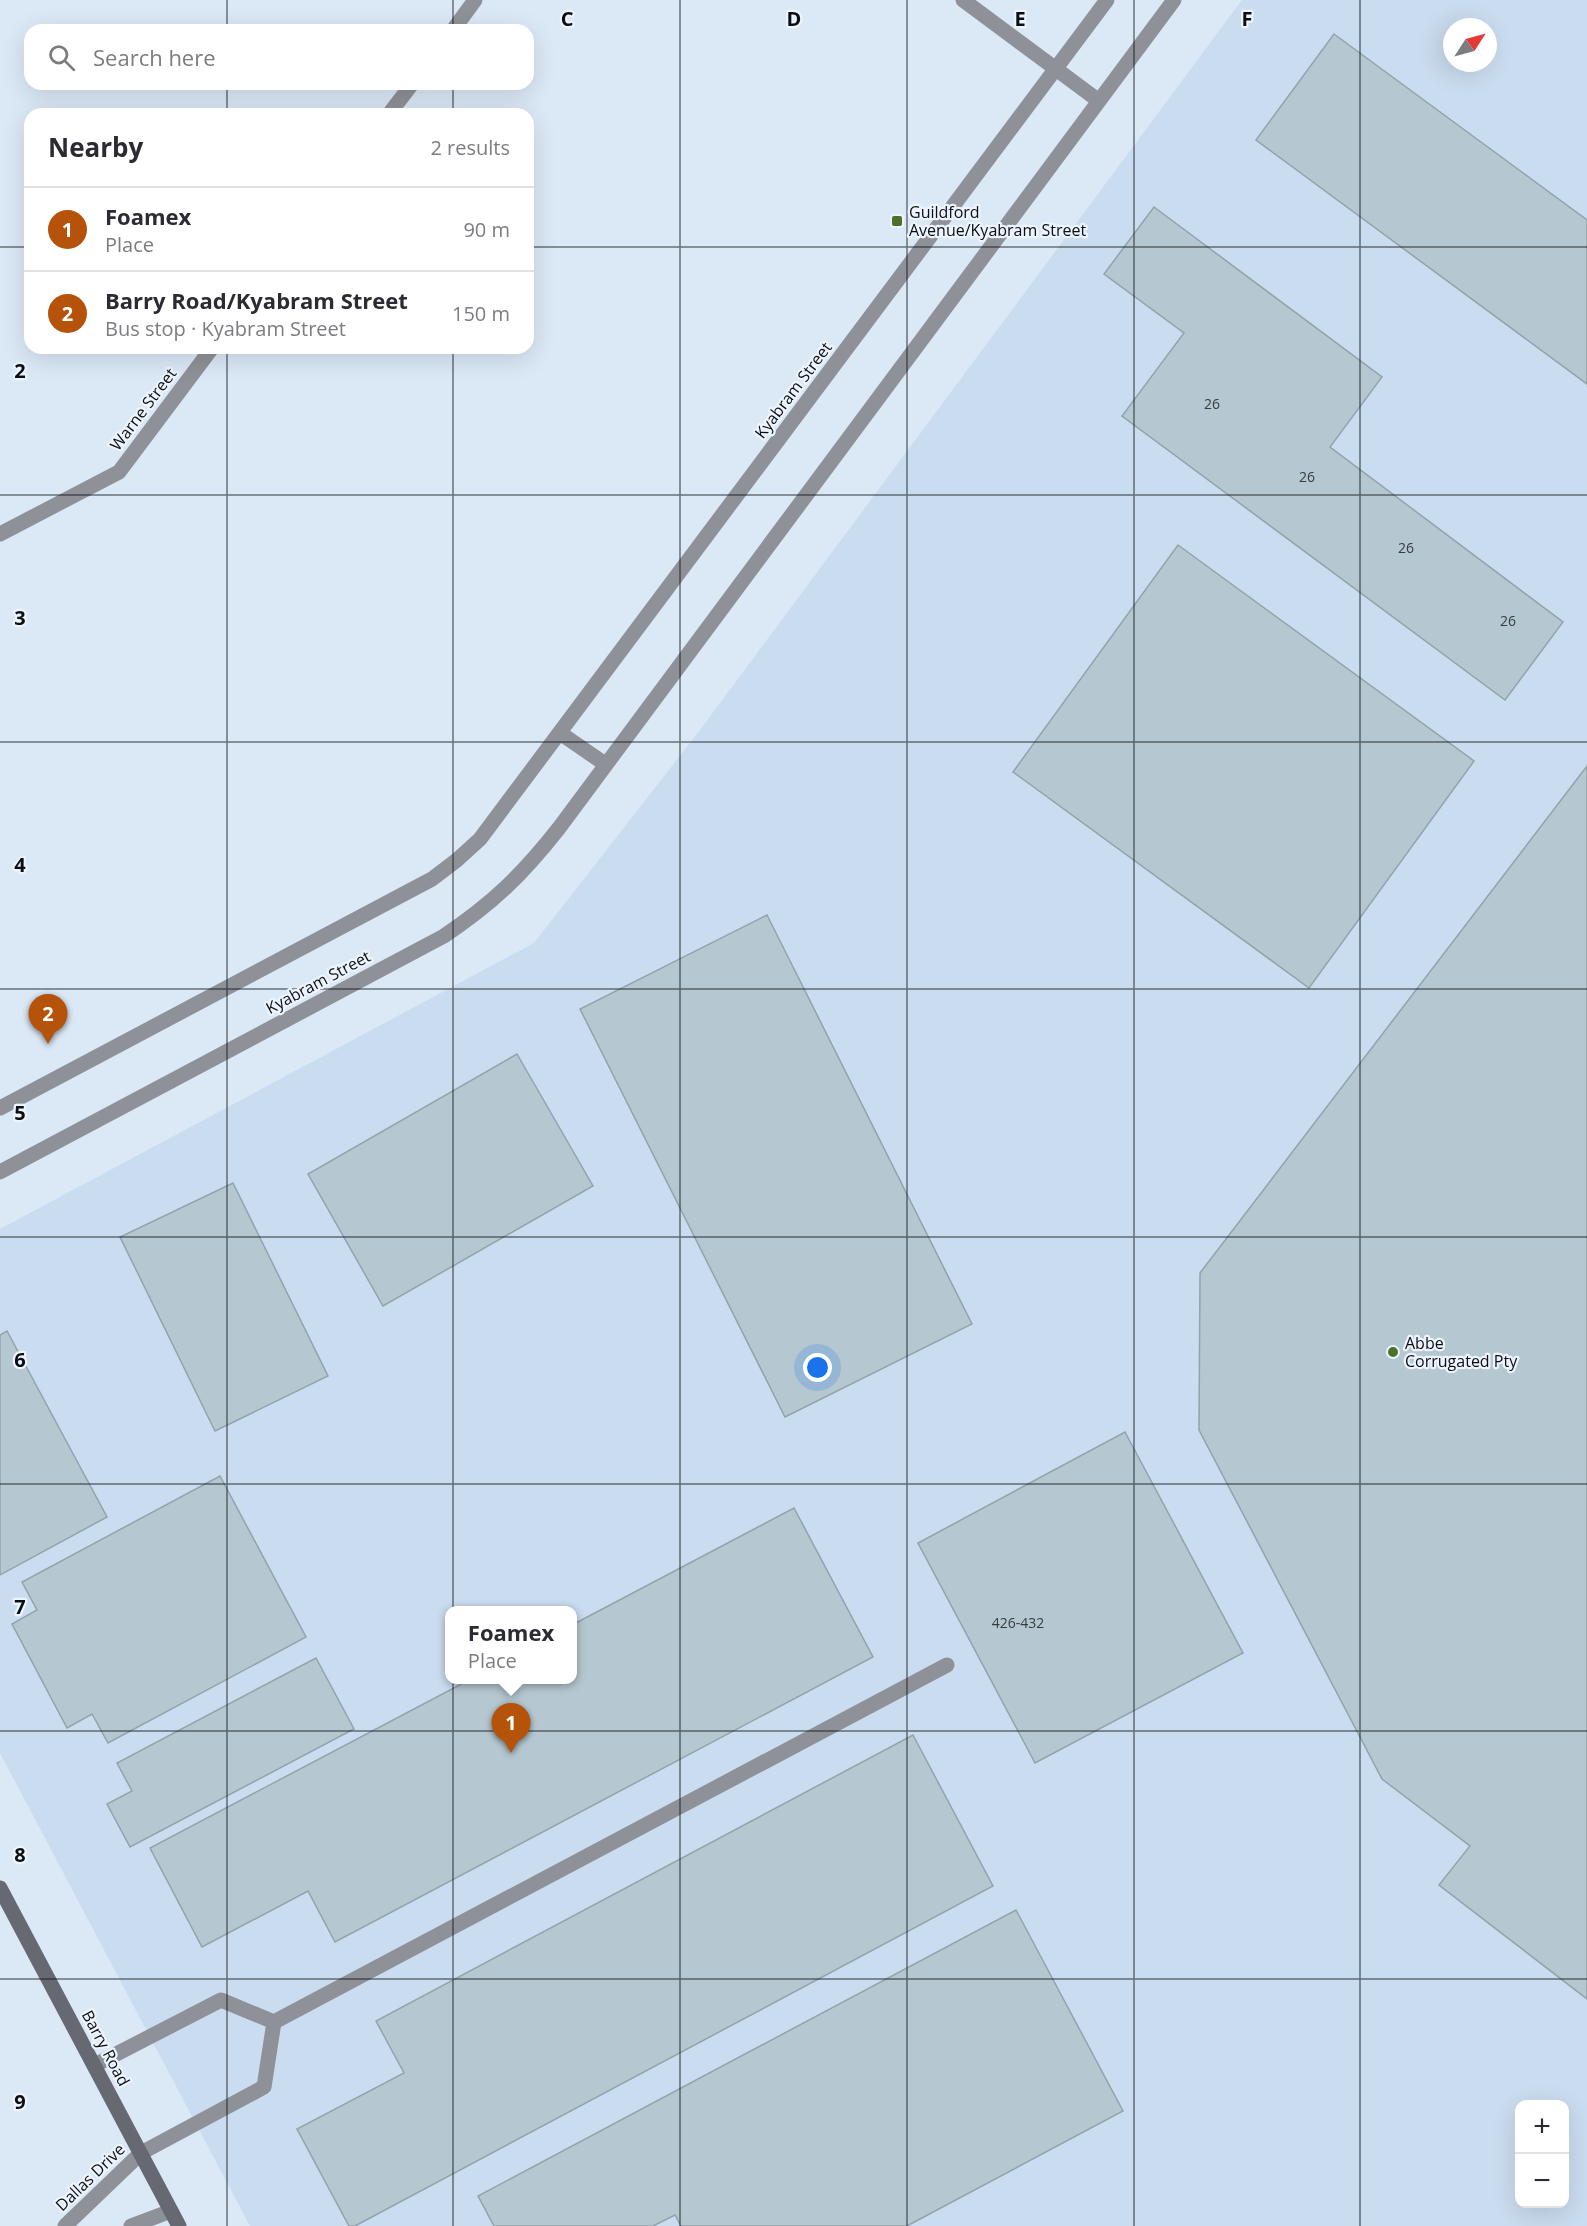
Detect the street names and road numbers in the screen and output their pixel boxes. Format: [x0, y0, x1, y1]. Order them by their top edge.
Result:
street label: Kyabram Street [749, 337, 837, 443]
street label: Warne Street [105, 363, 181, 455]
street label: Kyabram Street [262, 945, 374, 1019]
street label: Barry Road [77, 2006, 135, 2090]
street label: Dallas Drive [51, 2138, 129, 2216]

